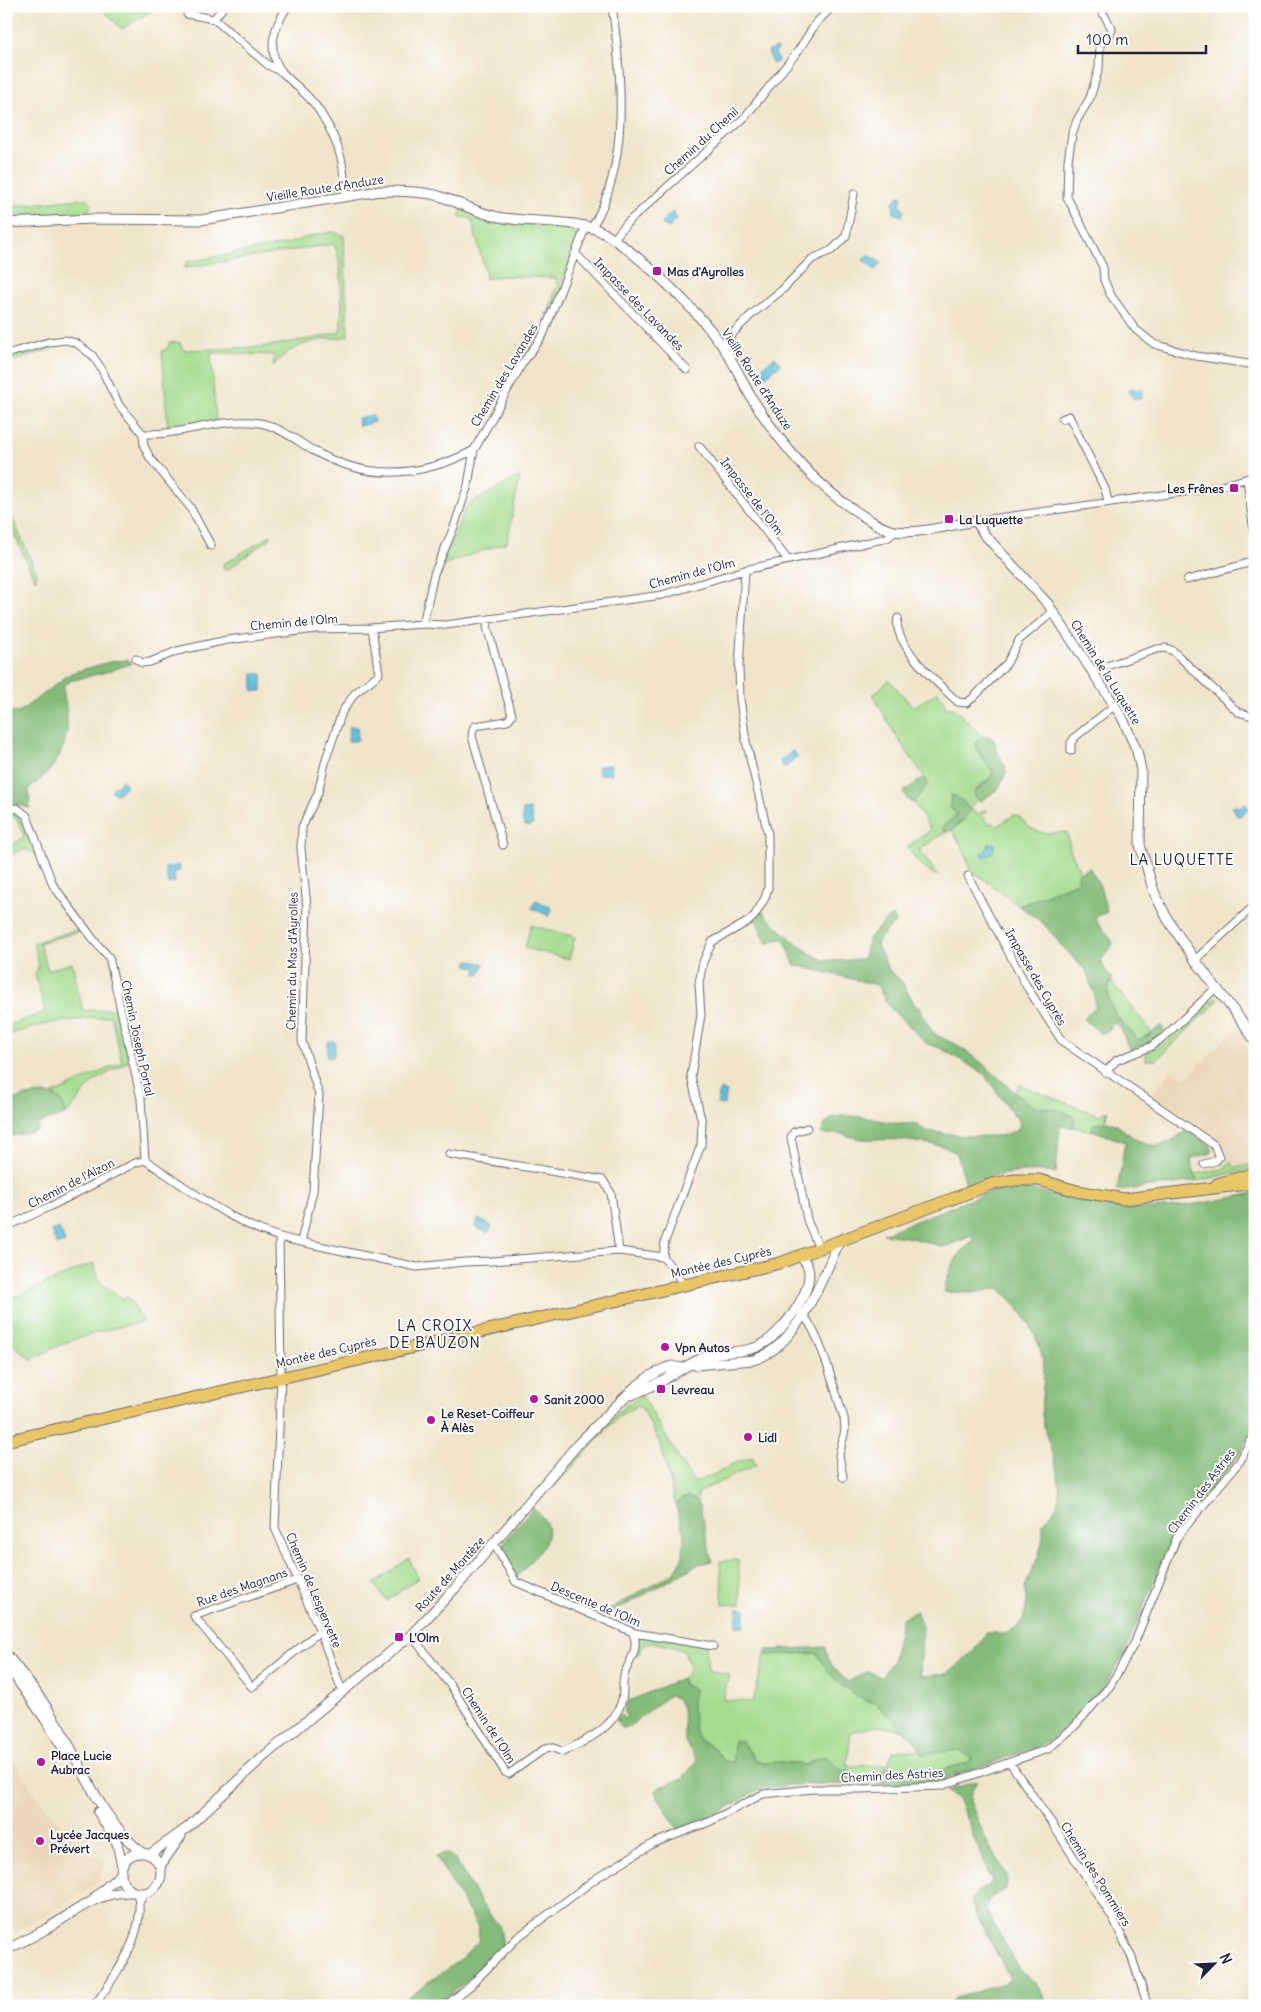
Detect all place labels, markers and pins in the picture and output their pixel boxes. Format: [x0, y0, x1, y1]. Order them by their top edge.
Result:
place label: Mas d'Ayrolles [667, 264, 745, 280]
marker: Mas d'Ayrolles [651, 265, 663, 277]
place label: Les Frênes [1167, 481, 1225, 496]
marker: Les Frênes [1228, 482, 1240, 494]
place label: La Luquette [959, 512, 1024, 528]
marker: La Luquette [943, 513, 955, 525]
place label: Vpn Autos [675, 1340, 730, 1356]
marker: Vpn Autos [659, 1341, 671, 1353]
place label: Levreau [671, 1382, 714, 1397]
marker: Levreau [655, 1383, 667, 1395]
place label: Sanit 2000 [544, 1392, 604, 1407]
marker: Sanit 2000 [528, 1393, 540, 1405]
place label: Le Reset-Coiffeur À Alès [441, 1406, 534, 1435]
marker: Le Reset-Coiffeur À Alès [425, 1414, 437, 1426]
place label: Lidl [758, 1430, 777, 1445]
marker: Lidl [742, 1431, 754, 1443]
place label: L'Olm [409, 1630, 440, 1645]
marker: L'Olm [393, 1631, 405, 1643]
place label: Place Lucie Aubrac [51, 1748, 112, 1777]
marker: Place Lucie Aubrac [35, 1756, 47, 1768]
place label: Lycée Jacques Prévert [50, 1827, 130, 1856]
marker: Lycée Jacques Prévert [34, 1835, 46, 1847]

